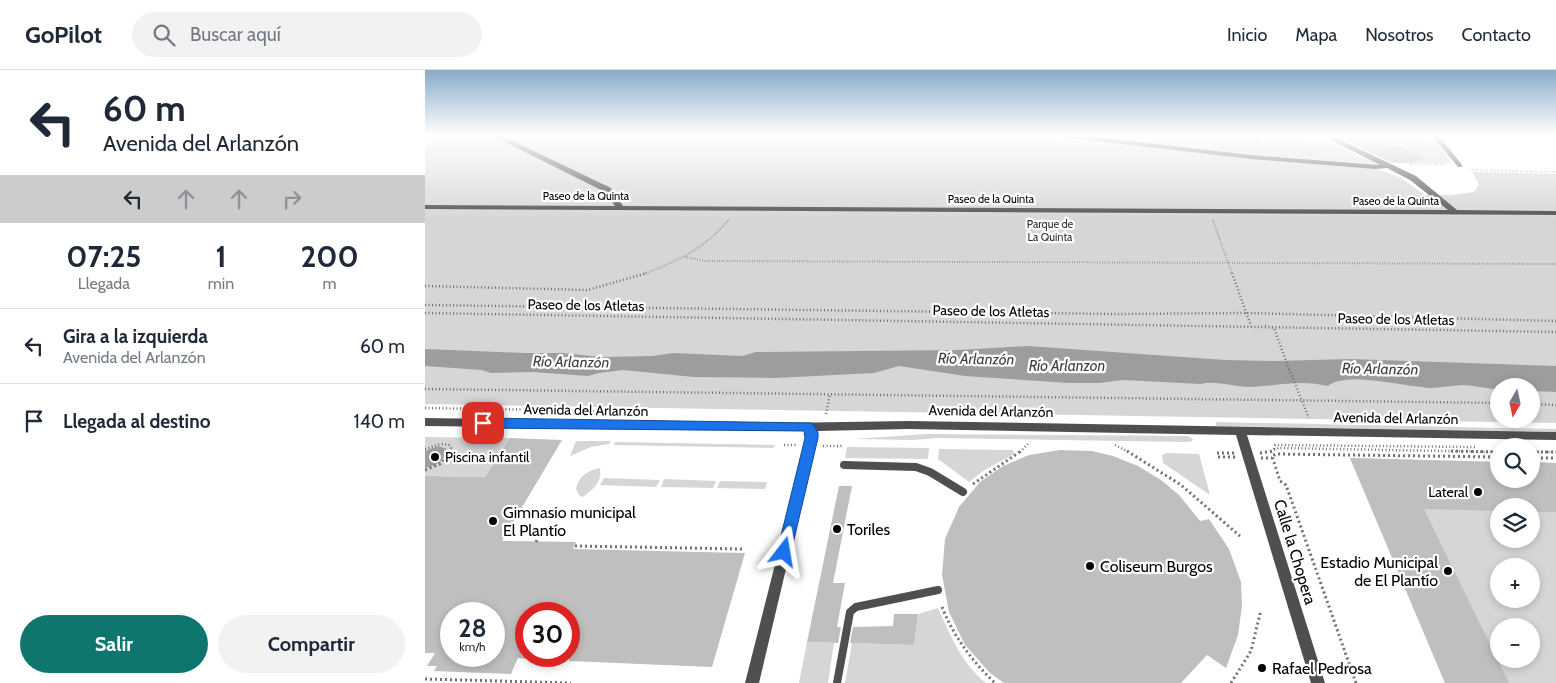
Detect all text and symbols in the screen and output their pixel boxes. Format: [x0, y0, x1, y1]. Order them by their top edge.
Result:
search box [132, 12, 482, 57]
text: GoPilot [25, 20, 102, 49]
icon: search [150, 21, 178, 49]
text: Buscar aquí [190, 23, 281, 46]
text: Inicio [1227, 24, 1267, 46]
text: Mapa [1295, 24, 1337, 46]
text: Nosotros [1365, 24, 1434, 46]
text: Contacto [1462, 24, 1531, 46]
text: 60 m [103, 87, 186, 130]
icon: left [20, 90, 85, 155]
text: Avenida del Arlanzón [103, 130, 299, 157]
icon: left [119, 185, 147, 213]
icon: ahead [172, 185, 200, 213]
icon: ahead [225, 185, 253, 213]
icon: right [278, 185, 306, 213]
street label: Paseo de la Quinta [543, 189, 630, 203]
street label: Paseo de la Quinta [948, 192, 1035, 206]
street label: Paseo de la Quinta [1353, 194, 1440, 208]
park label: Parque de La Quinta [1027, 217, 1074, 244]
text: 07:25 [66, 238, 141, 275]
text: 1 [215, 238, 226, 275]
text: 200 [300, 238, 359, 275]
text: Llegada [78, 274, 130, 293]
text: min [208, 274, 234, 293]
text: m [323, 274, 337, 293]
street label: Paseo de los Atletas [527, 295, 645, 315]
street label: Paseo de los Atletas [932, 301, 1050, 321]
street label: Paseo de los Atletas [1337, 309, 1455, 329]
text: Gira a la izquierda [63, 325, 208, 348]
icon: left [20, 332, 48, 360]
text: 60 m [360, 335, 405, 358]
text: Avenida del Arlanzón [63, 348, 206, 367]
water label: Río Arlanzón [938, 349, 1014, 369]
water label: Río Arlanzón [533, 352, 609, 372]
water label: Río Arlanzon [1029, 357, 1105, 375]
water label: Río Arlanzón [1342, 359, 1418, 379]
north arrow [1490, 378, 1540, 428]
map controls [1490, 378, 1540, 668]
street label: Avenida del Arlanzón [523, 400, 649, 420]
street label: Avenida del Arlanzón [928, 401, 1054, 421]
pin [462, 402, 504, 444]
icon: arrive [20, 407, 48, 435]
street label: Avenida del Arlanzón [1333, 408, 1459, 428]
icon: arrive [469, 409, 497, 437]
text: Llegada al destino [63, 410, 210, 433]
text: 140 m [354, 410, 405, 433]
button: search [1490, 438, 1540, 488]
place label: Piscina infantil [445, 448, 530, 466]
marker: Piscina infantil [429, 451, 441, 463]
place label: Lateral [1428, 483, 1469, 501]
marker: Lateral [1472, 486, 1484, 498]
street label: Calle la Chopera [1270, 497, 1320, 607]
button: layers [1490, 498, 1540, 548]
place label: Gimnasio municipal El Plantío [503, 503, 636, 540]
marker: Gimnasio municipal El Plantío [487, 515, 499, 527]
place label: Toriles [847, 520, 890, 539]
marker: Toriles [831, 523, 843, 535]
position arrow [757, 525, 809, 577]
place label: Estadio Municipal de El Plantío [1320, 553, 1438, 590]
place label: Coliseum Burgos [1100, 557, 1213, 576]
button: + [1490, 558, 1540, 608]
marker: Coliseum Burgos [1084, 560, 1096, 572]
marker: Estadio Municipal de El Plantío [1442, 565, 1454, 577]
speed limit sign: 30 [515, 602, 580, 667]
text: 28 [458, 613, 487, 643]
button: Salir [20, 615, 208, 673]
button: Compartir [218, 615, 405, 673]
button: − [1490, 618, 1540, 668]
text: km/h [459, 639, 486, 654]
place label: Rafael Pedrosa [1272, 659, 1372, 678]
marker: Rafael Pedrosa [1256, 662, 1268, 674]

